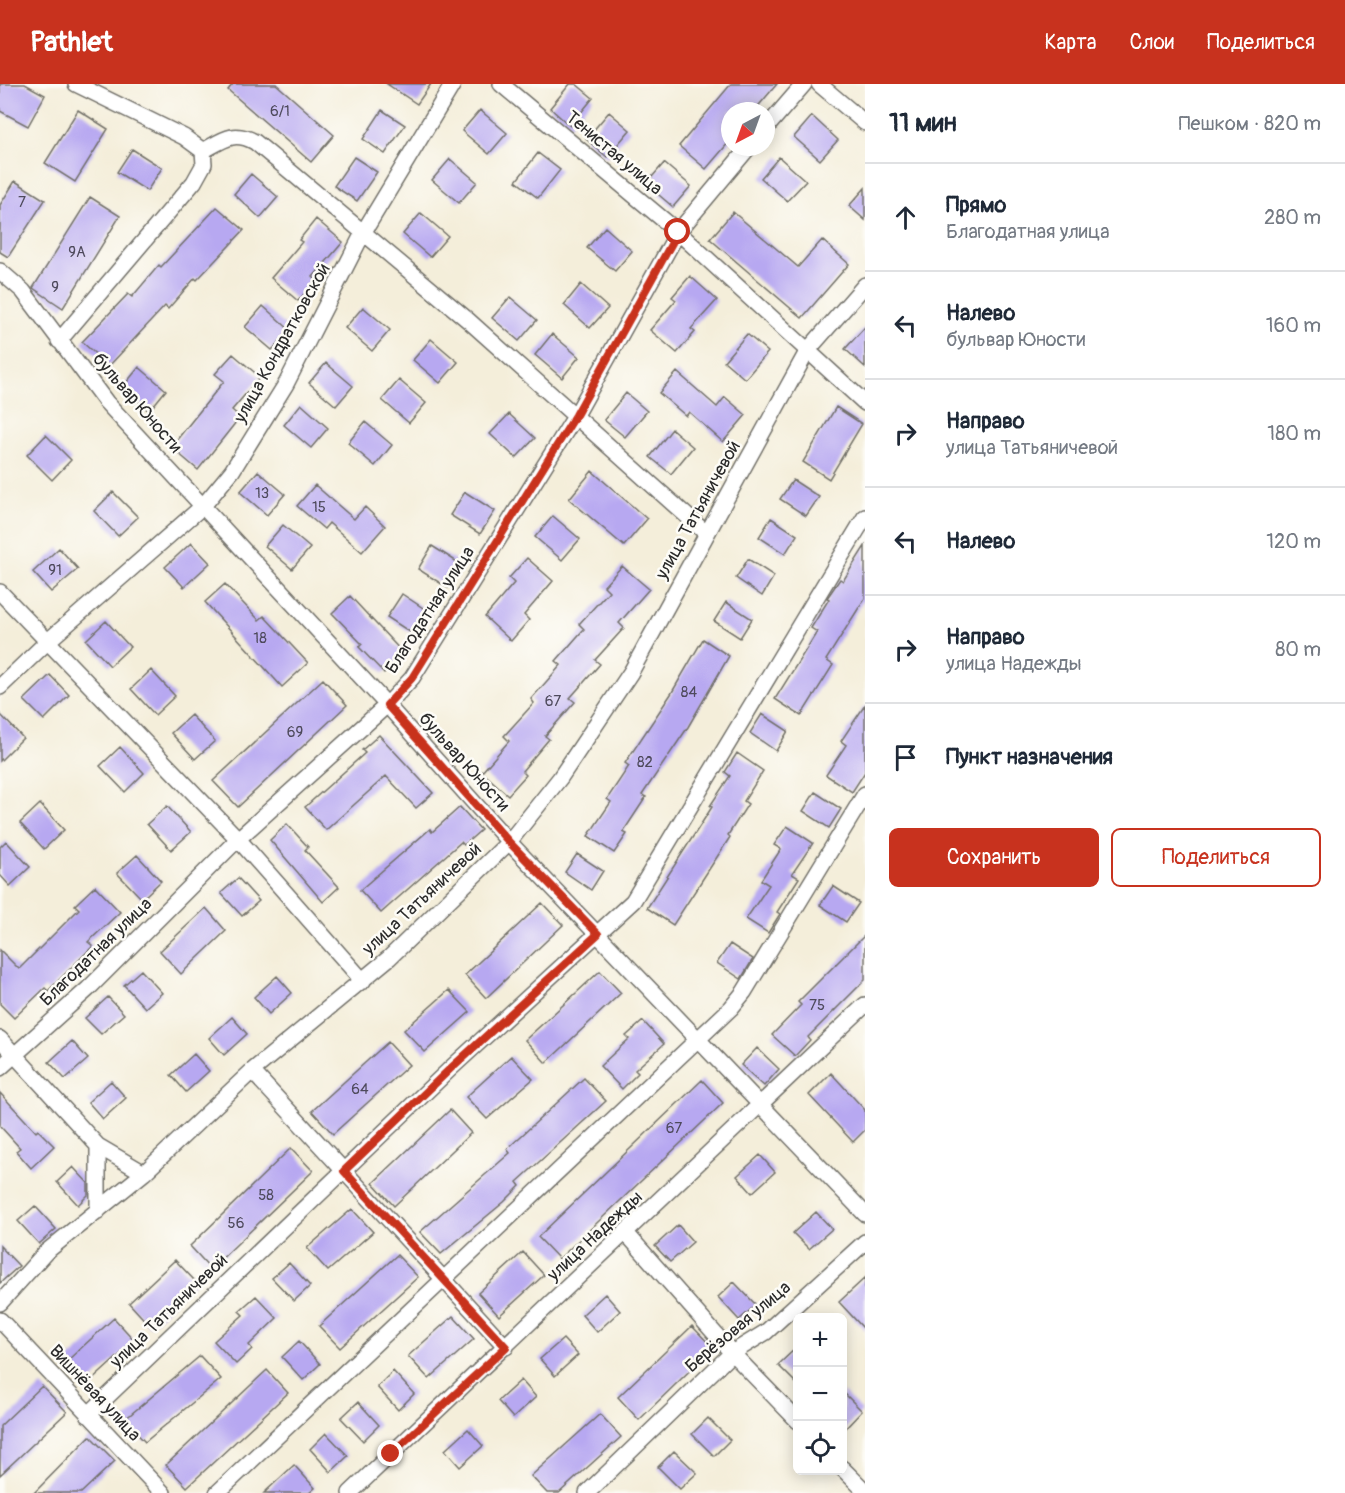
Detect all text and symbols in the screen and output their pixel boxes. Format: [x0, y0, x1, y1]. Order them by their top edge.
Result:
text: Pathlet [30, 25, 113, 60]
text: Карта [1044, 29, 1096, 56]
text: Слои [1129, 29, 1174, 56]
text: Поделиться [1207, 29, 1315, 56]
house number: 6/1 [270, 102, 290, 121]
north arrow [721, 102, 775, 156]
street label: Тенистая улица [561, 106, 667, 200]
text: 11 мин [889, 107, 957, 139]
text: Пешком · 820 m [1179, 111, 1321, 136]
text: Прямо [946, 191, 1006, 219]
house number: 7 [18, 193, 26, 212]
icon: ahead [889, 201, 922, 234]
text: 280 m [1264, 205, 1321, 230]
route start [664, 218, 690, 244]
text: Благодатная улица [946, 219, 1110, 244]
house number: 9А [68, 243, 86, 262]
street label: улица Кондратковской [228, 259, 335, 428]
house number: 9 [51, 278, 59, 297]
text: Налево [946, 299, 1015, 327]
icon: left [889, 309, 922, 342]
text: 160 m [1266, 313, 1321, 338]
text: бульвар Юности [946, 327, 1085, 352]
street label: бульвар Юности [87, 348, 187, 458]
text: Направо [946, 407, 1025, 435]
icon: right [889, 417, 922, 450]
text: 180 m [1267, 421, 1321, 446]
text: улица Татьяничевой [946, 435, 1118, 460]
street label: улица Татьяничевой [650, 437, 746, 584]
house number: 13 [255, 484, 269, 503]
house number: 15 [312, 498, 326, 517]
icon: left [889, 525, 922, 558]
text: Налево [946, 527, 1015, 555]
text: 120 m [1266, 529, 1321, 554]
street label: Благодатная улица [380, 542, 480, 678]
house number: 91 [48, 561, 62, 580]
text: Направо [946, 623, 1025, 651]
house number: 18 [253, 629, 267, 648]
icon: right [889, 633, 922, 666]
text: 80 m [1275, 637, 1321, 662]
text: улица Надежды [946, 651, 1082, 676]
house number: 84 [681, 683, 697, 702]
house number: 67 [545, 692, 561, 711]
street label: бульвар Юности [414, 708, 514, 816]
house number: 69 [287, 723, 303, 742]
icon: arrive [889, 741, 922, 774]
text: Пункт назначения [946, 743, 1113, 771]
house number: 82 [637, 753, 653, 772]
button: Сохранить [889, 828, 1099, 887]
button: Поделиться [1111, 828, 1321, 887]
street label: улица Татьяничевой [357, 838, 487, 961]
street label: Благодатная улица [35, 893, 157, 1011]
house number: 75 [809, 996, 825, 1015]
house number: 64 [351, 1080, 369, 1099]
house number: 67 [666, 1119, 682, 1138]
house number: 58 [258, 1186, 274, 1205]
street label: улица Надежды [542, 1186, 647, 1287]
house number: 56 [228, 1214, 244, 1233]
street label: улица Татьяничевой [105, 1249, 233, 1374]
street label: Берёзовая улица [681, 1276, 795, 1378]
map controls [793, 1313, 847, 1475]
button: + [793, 1313, 847, 1367]
street label: Вишнёвая улица [44, 1340, 146, 1446]
button: − [793, 1367, 847, 1421]
button: locate [793, 1421, 847, 1475]
route end [377, 1440, 403, 1466]

